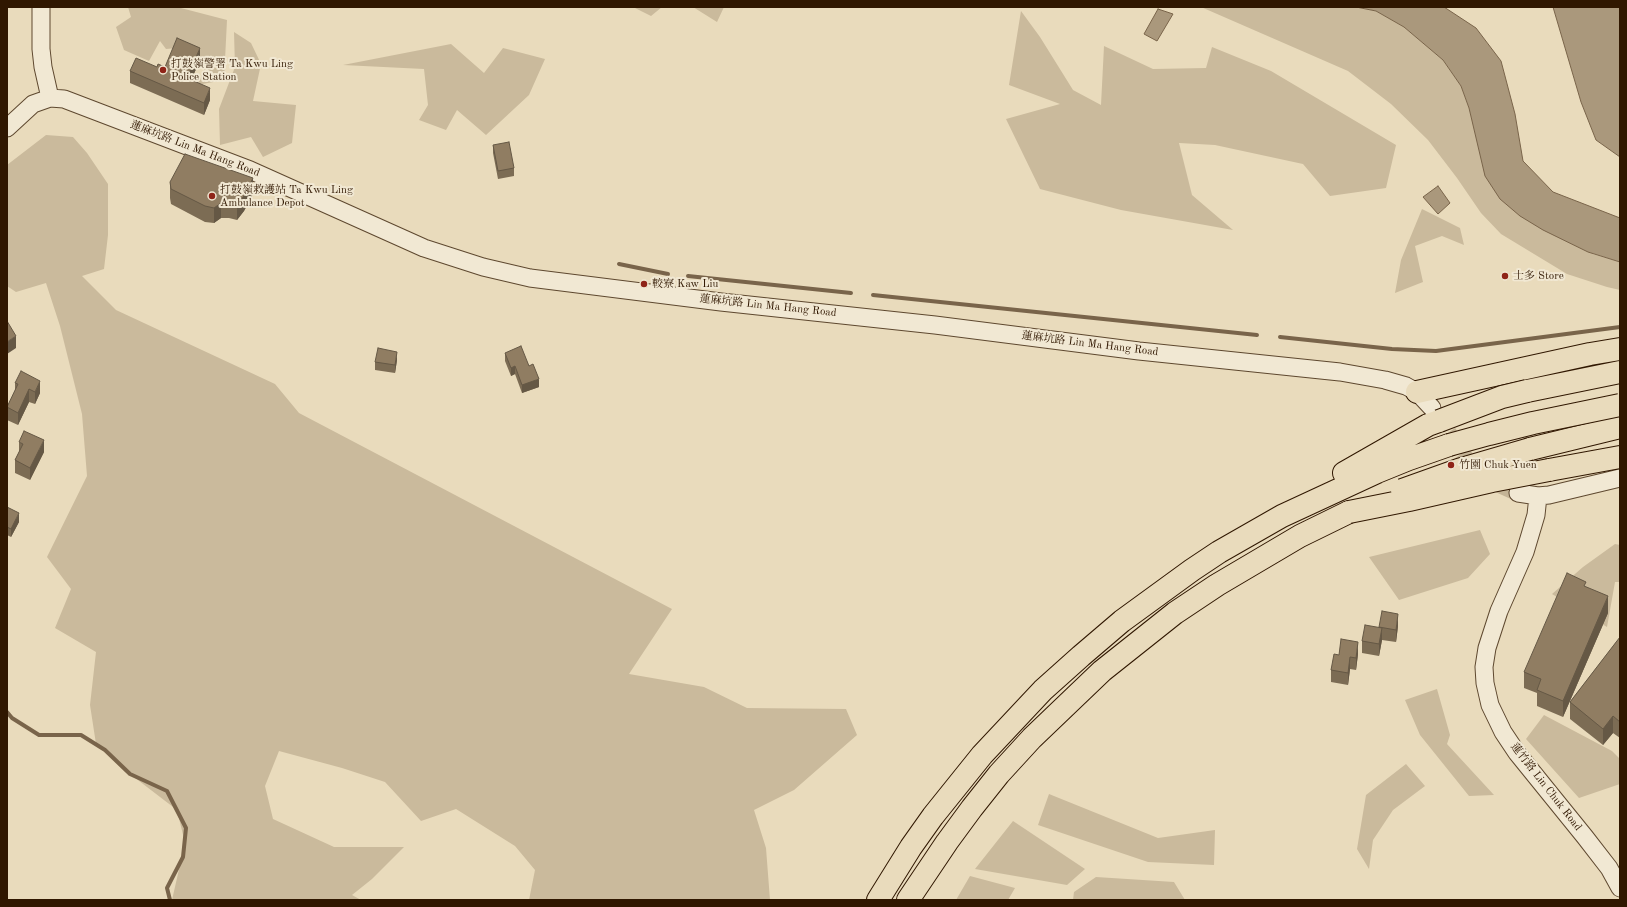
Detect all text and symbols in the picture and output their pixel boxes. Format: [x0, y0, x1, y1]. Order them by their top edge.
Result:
place label: 打鼓嶺警署 Ta Kwu Ling Police Station [171, 57, 293, 83]
marker: 打鼓嶺警署 Ta Kwu Ling Police Station [158, 65, 168, 75]
street label: 蓮麻坑路 Lin Ma Hang Road [128, 118, 262, 180]
place label: 打鼓嶺救護站 Ta Kwu Ling Ambulance Depot [220, 183, 353, 209]
marker: 打鼓嶺救護站 Ta Kwu Ling Ambulance Depot [207, 191, 217, 201]
place label: 士多 Store [1513, 269, 1564, 283]
marker: 士多 Store [1500, 271, 1510, 281]
place label: 較寮 Kaw Liu [652, 277, 718, 291]
marker: 較寮 Kaw Liu [639, 279, 649, 289]
street label: 蓮麻坑路 Lin Ma Hang Road [699, 292, 837, 320]
street label: 蓮麻坑路 Lin Ma Hang Road [1021, 329, 1159, 359]
place label: 竹園 Chuk Yuen [1459, 458, 1537, 472]
marker: 竹園 Chuk Yuen [1446, 460, 1456, 470]
street label: 蓮竹路 Lin Chuk Road [1508, 740, 1584, 834]

